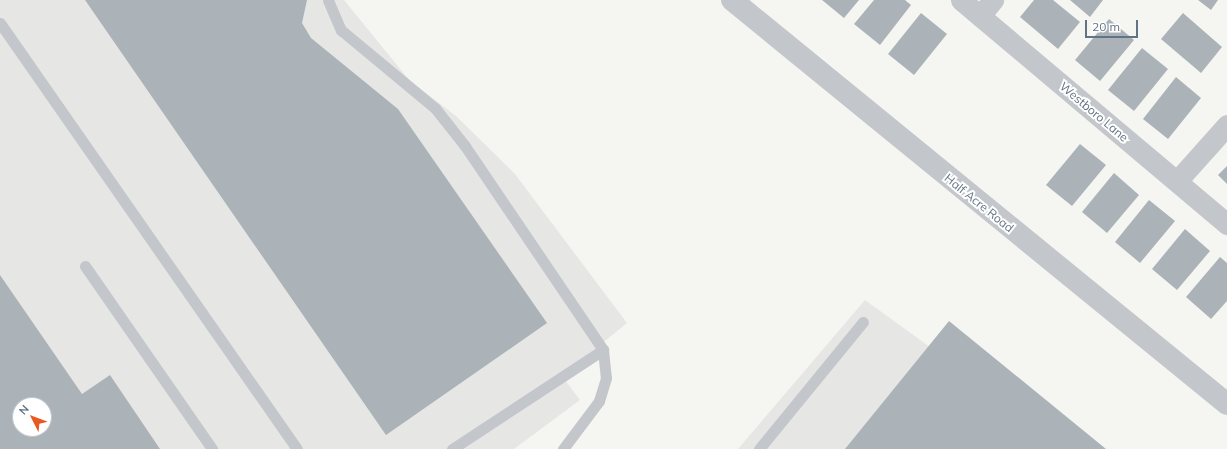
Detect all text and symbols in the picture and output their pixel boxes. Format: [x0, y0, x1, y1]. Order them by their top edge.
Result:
scale bar [1087, 12, 1140, 38]
text: 20 m [1092, 19, 1120, 34]
street label: Westboro Lane [1057, 79, 1131, 145]
street label: Half Acre Road [942, 171, 1016, 235]
north arrow [12, 397, 52, 437]
text: N [16, 402, 32, 417]

